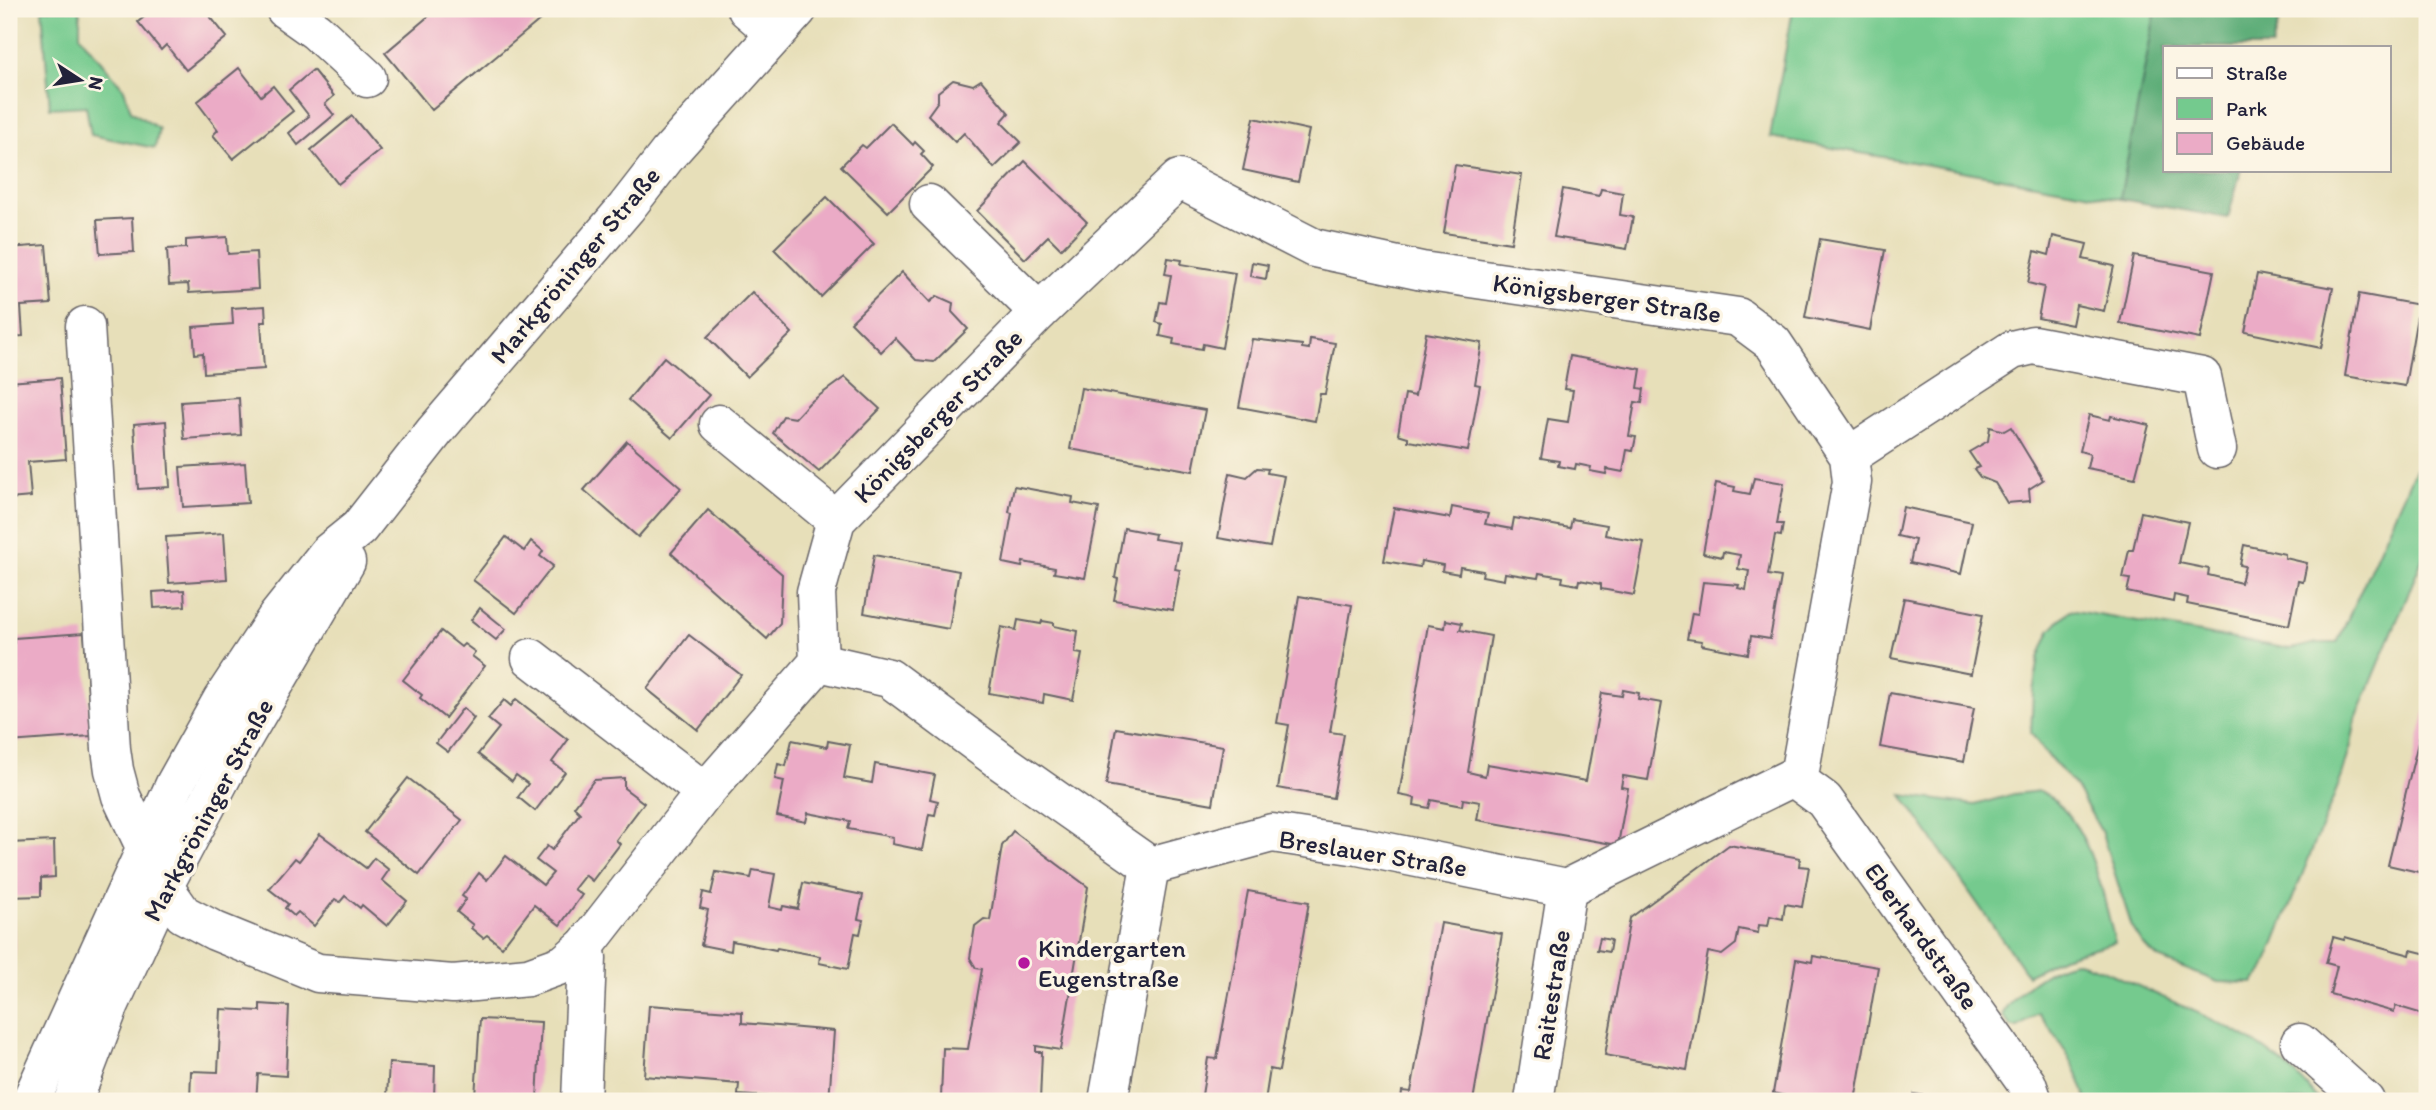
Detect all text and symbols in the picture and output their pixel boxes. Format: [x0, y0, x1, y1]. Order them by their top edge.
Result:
north arrow [46, 46, 116, 116]
legend [2163, 46, 2390, 172]
text: Straße [2226, 60, 2287, 85]
text: N [84, 75, 109, 92]
text: Park [2226, 96, 2268, 121]
text: Gebäude [2226, 130, 2305, 155]
street label: Markgröninger Straße [483, 160, 667, 370]
street label: Königsberger Straße [1491, 266, 1723, 330]
street label: Königsberger Straße [847, 322, 1029, 510]
street label: Markgröninger Straße [136, 693, 280, 927]
street label: Breslauer Straße [1277, 822, 1469, 884]
street label: Eberhardstraße [1858, 856, 1986, 1016]
street label: Raitestraße [1525, 927, 1577, 1063]
place label: Kindergarten Eugenstraße [1038, 932, 1186, 994]
marker: Kindergarten Eugenstraße [1016, 955, 1032, 971]

